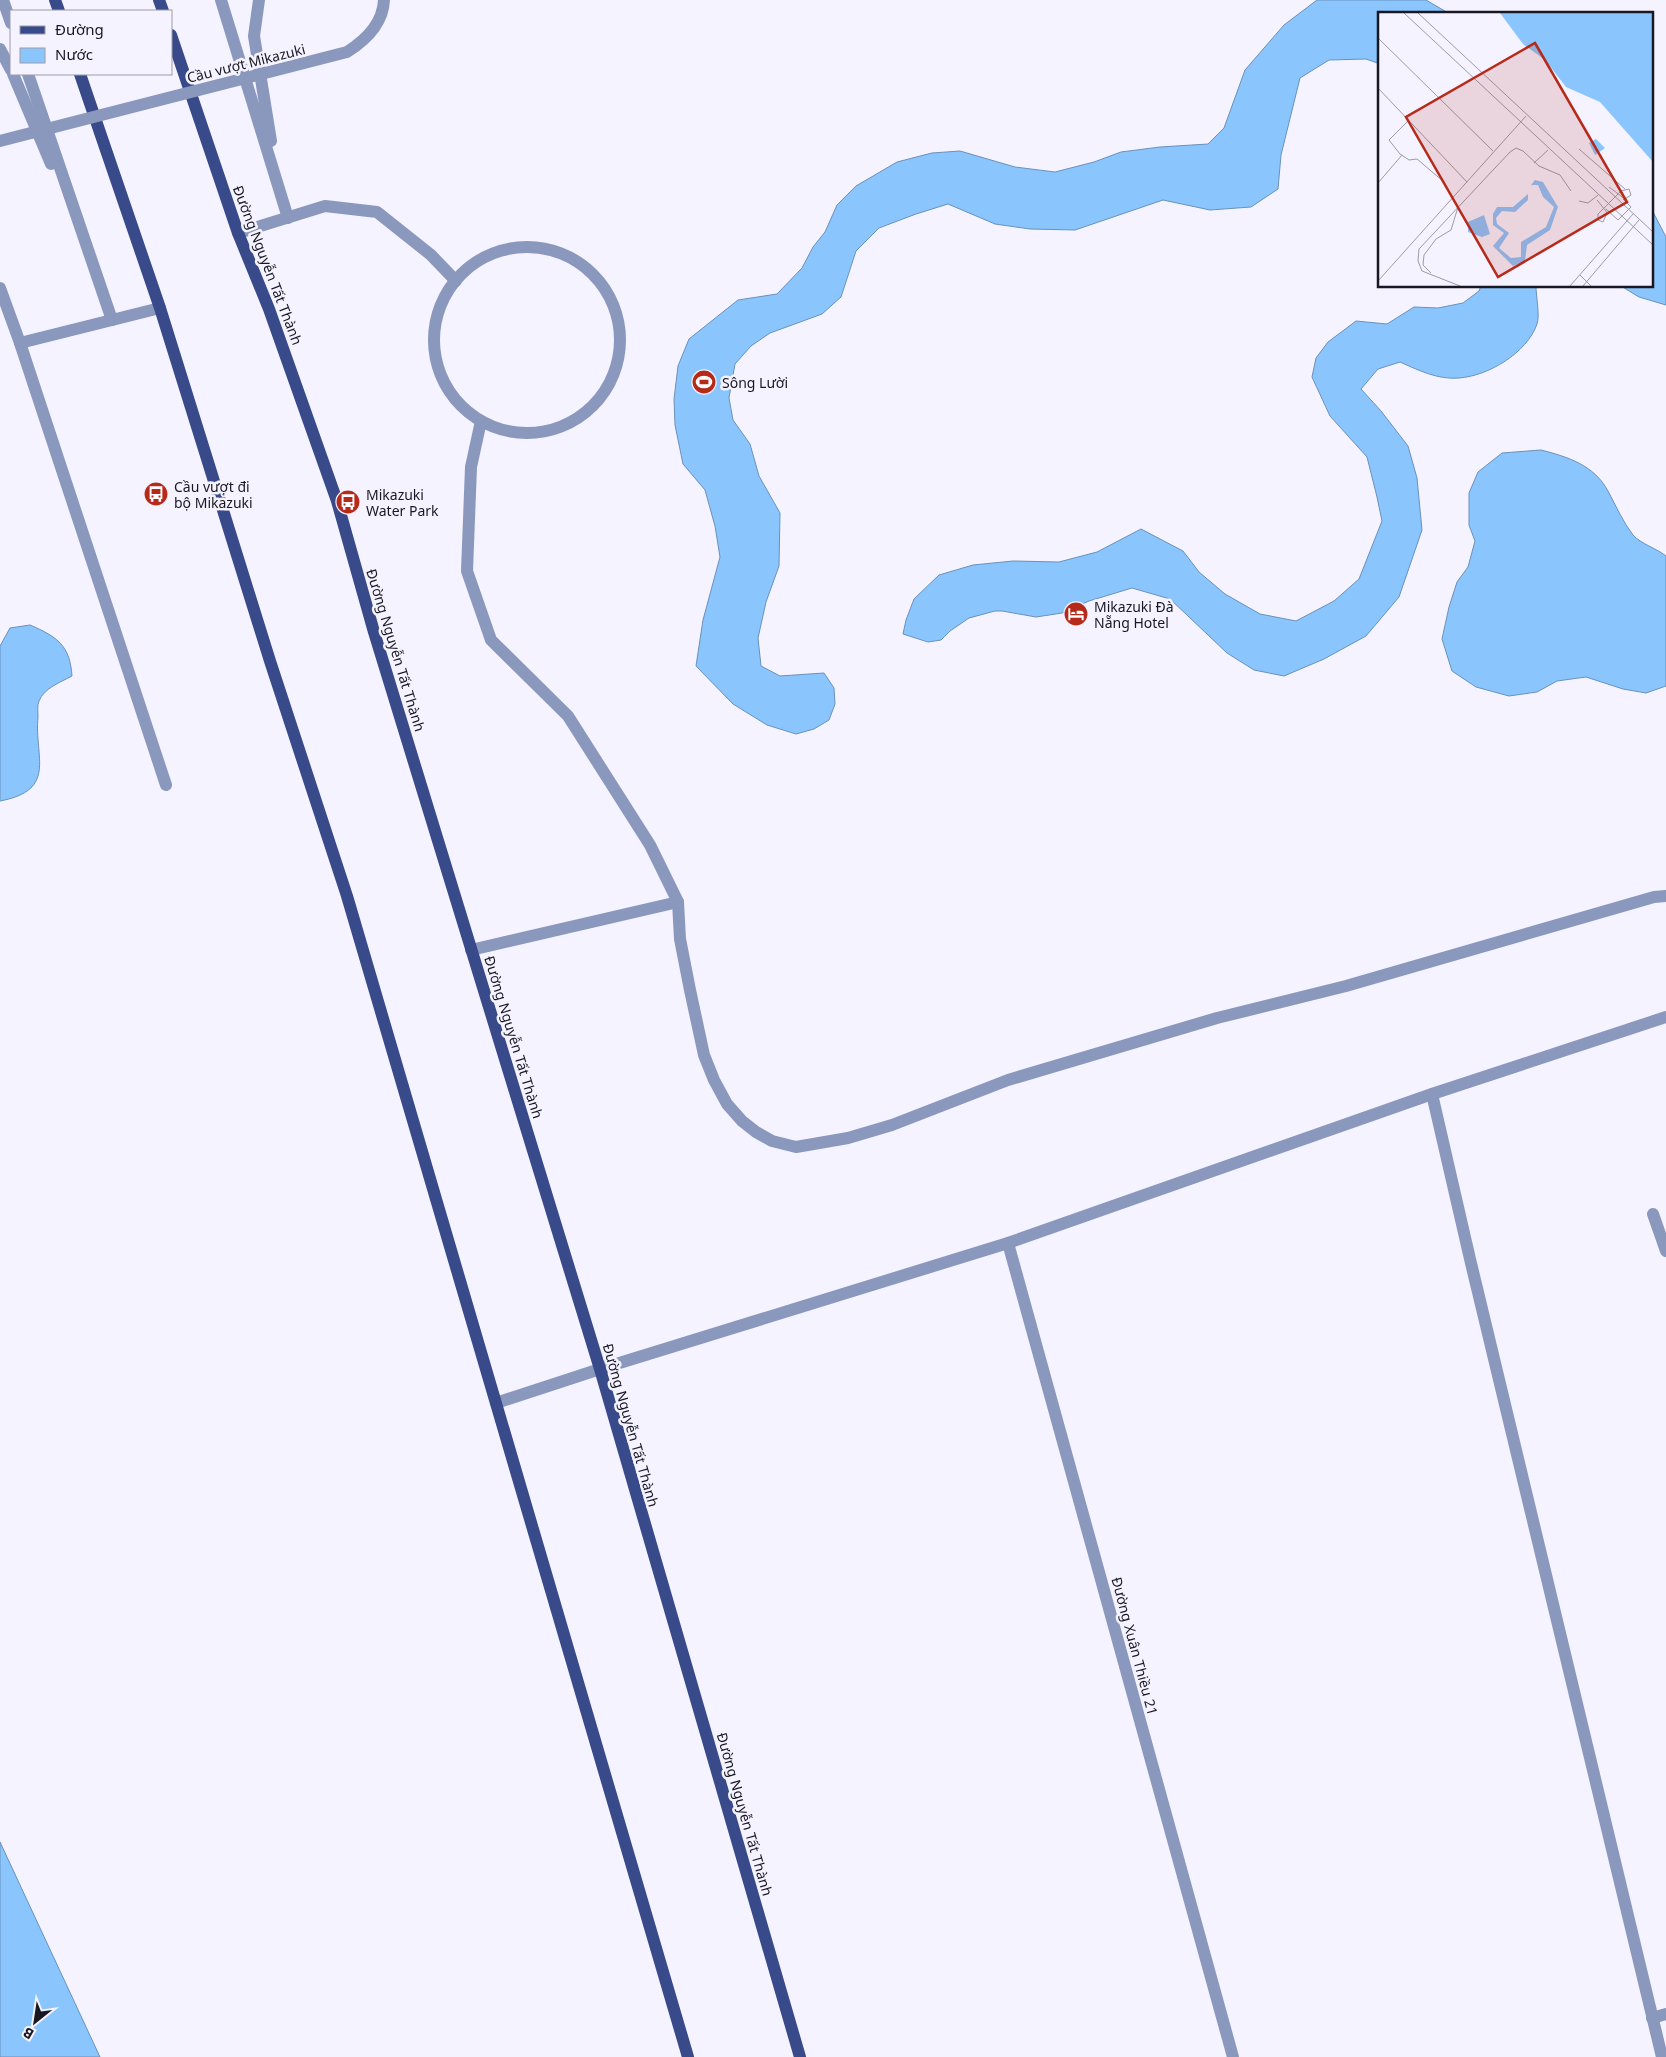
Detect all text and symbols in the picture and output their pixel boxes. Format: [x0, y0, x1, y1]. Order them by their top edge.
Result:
legend [10, 10, 172, 75]
inset map [1378, 12, 1654, 288]
text: Đường [55, 19, 104, 39]
street label: Cầu vượt Mikazuki [185, 39, 307, 87]
text: Nước [55, 44, 93, 64]
street label: Đường Nguyễn Tất Thành [229, 183, 307, 347]
sports icon: Sông Lười [691, 369, 717, 395]
place label: Sông Lười [722, 373, 788, 392]
place label: Cầu vượt đi bộ Mikazuki [174, 477, 253, 512]
bus stop icon: Cầu vượt đi bộ Mikazuki [143, 481, 169, 507]
place label: Mikazuki Water Park [366, 485, 439, 520]
bus stop icon: Mikazuki Water Park [335, 489, 361, 515]
street label: Đường Nguyễn Tất Thành [362, 566, 430, 734]
place label: Mikazuki Đà Nẵng Hotel [1094, 597, 1174, 632]
hotel icon: Mikazuki Đà Nẵng Hotel [1063, 601, 1089, 627]
street label: Đường Nguyễn Tất Thành [480, 953, 548, 1121]
street label: Đường Nguyễn Tất Thành [599, 1341, 663, 1509]
street label: Đường Xuân Thiều 21 [1107, 1575, 1163, 1717]
street label: Đường Nguyễn Tất Thành [713, 1730, 777, 1898]
north arrow [10, 1997, 60, 2047]
text: B [19, 2023, 37, 2044]

